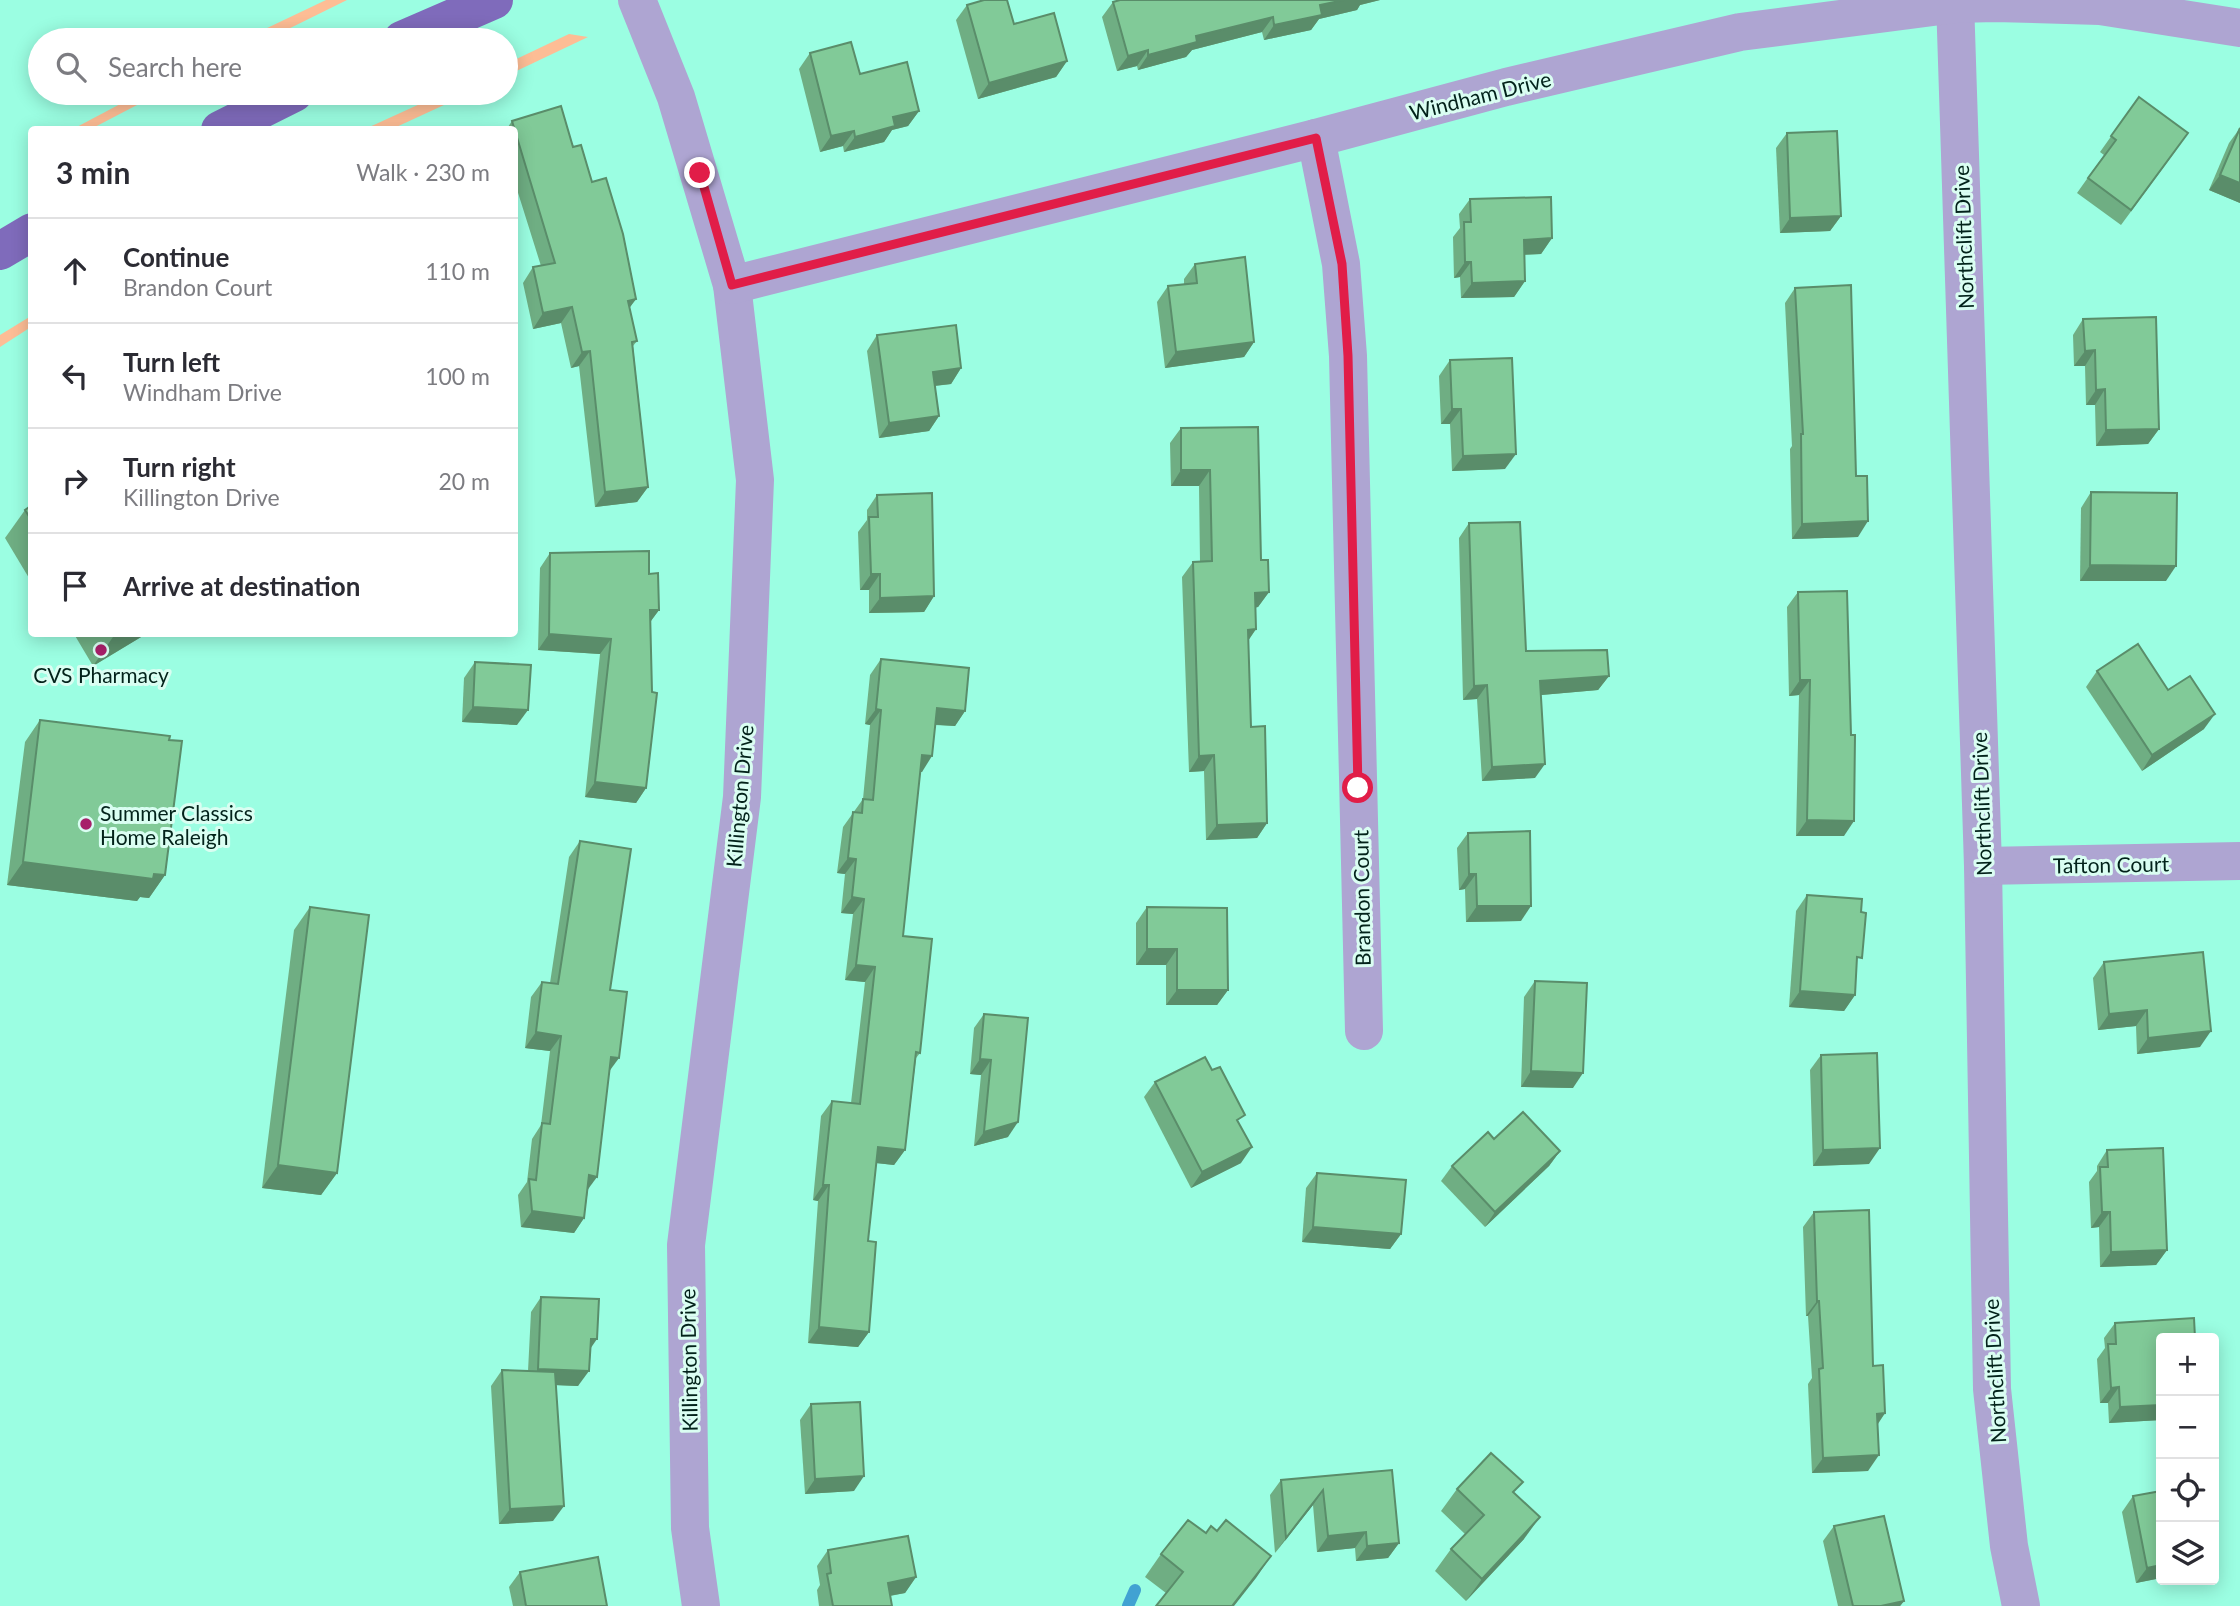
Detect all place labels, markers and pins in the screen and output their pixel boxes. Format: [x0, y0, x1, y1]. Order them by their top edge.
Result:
marker: CVS Pharmacy [93, 642, 109, 658]
place label: CVS Pharmacy [33, 662, 169, 687]
place label: Summer Classics Home Raleigh [100, 800, 253, 849]
marker: Summer Classics Home Raleigh [78, 816, 94, 832]

